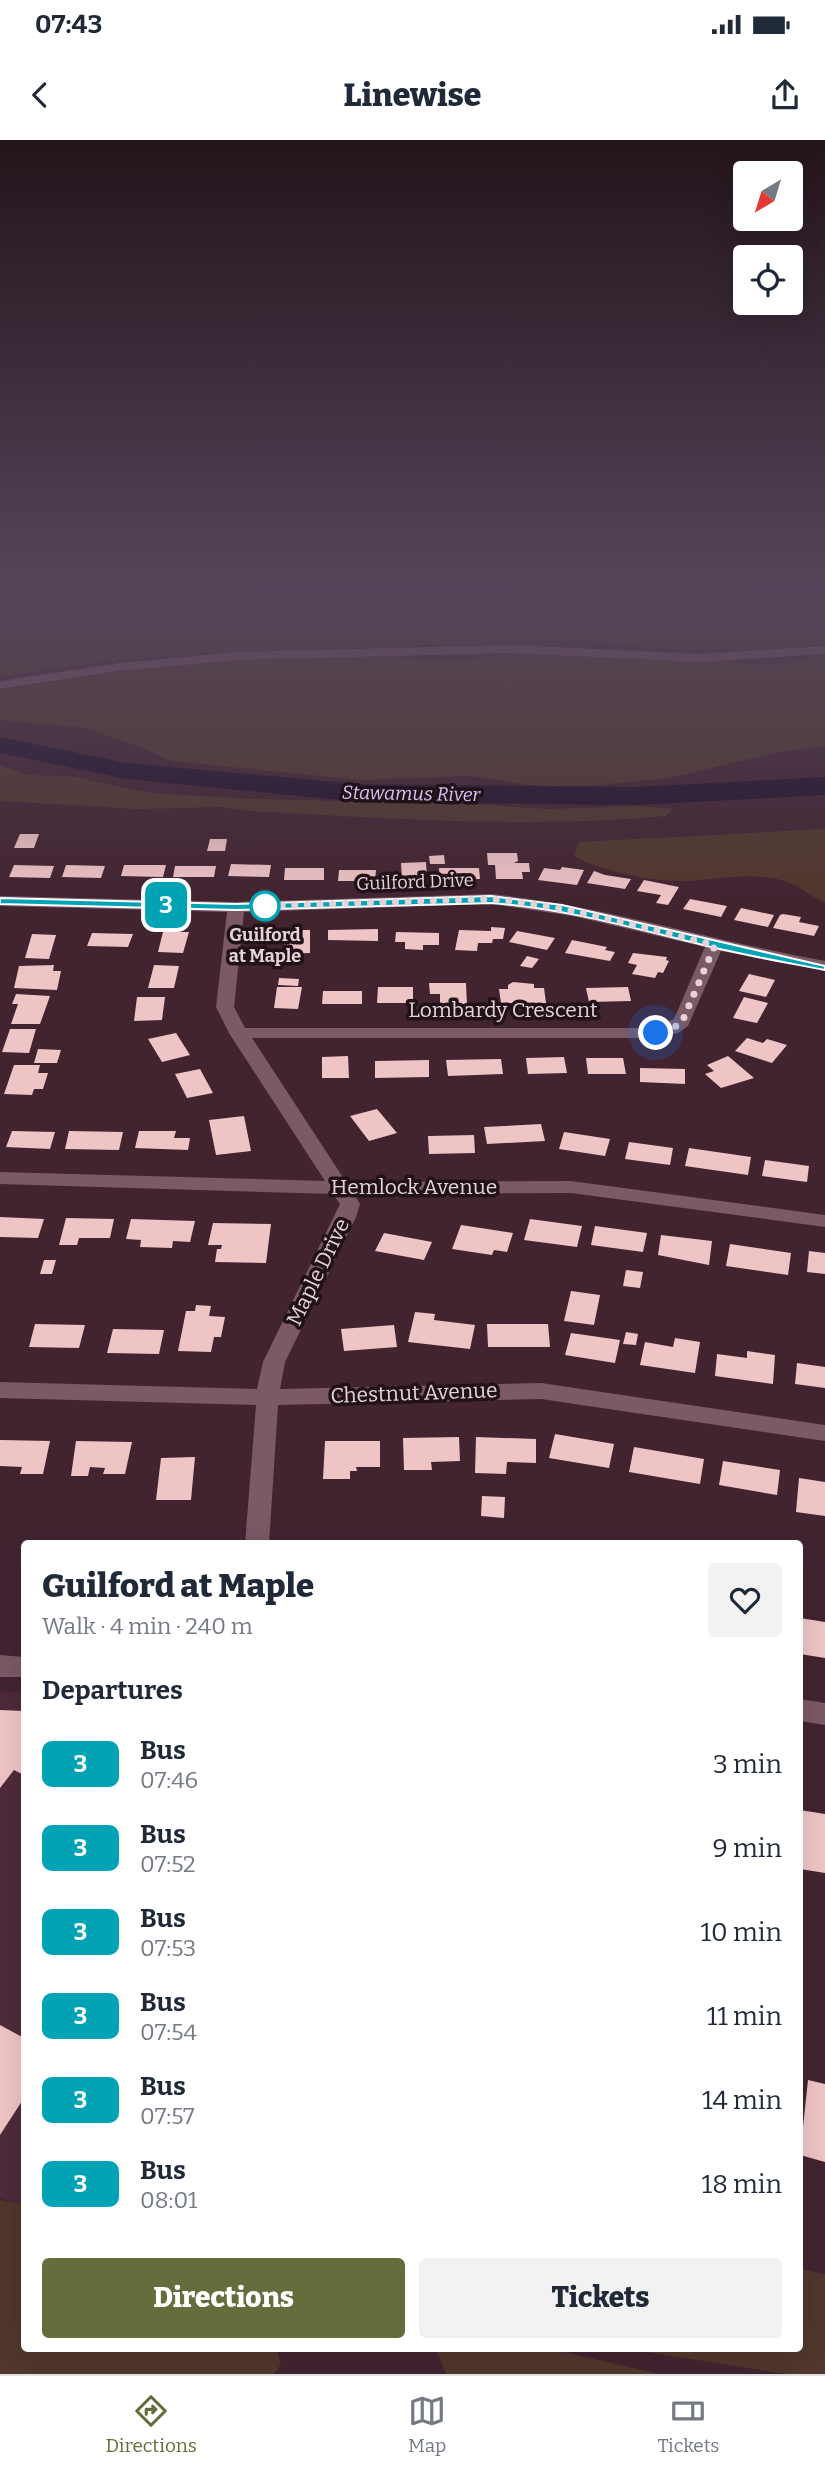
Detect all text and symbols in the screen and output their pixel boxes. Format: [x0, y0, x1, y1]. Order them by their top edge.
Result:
text: 07:43 [35, 9, 102, 40]
icon: back [21, 76, 59, 114]
text: Linewise [344, 76, 481, 114]
icon: share [766, 76, 804, 114]
north arrow [733, 161, 803, 231]
map controls [733, 161, 803, 315]
button: locate [733, 245, 803, 315]
water label: Stawamus River [342, 781, 482, 806]
street label: Guilford Drive [356, 869, 474, 895]
line badge: 3 [143, 882, 189, 928]
text: 3 [159, 891, 173, 919]
marker: Guilford at Maple [250, 891, 280, 921]
place label: Guilford at Maple [229, 924, 301, 967]
street label: Lombardy Crescent [408, 997, 598, 1023]
your location [638, 1015, 673, 1050]
street label: Hemlock Avenue [331, 1174, 497, 1200]
street label: Maple Drive [281, 1214, 355, 1330]
street label: Chestnut Avenue [330, 1377, 498, 1409]
button: heart [708, 1563, 782, 1637]
text: Guilford at Maple [42, 1566, 314, 1606]
text: Walk · 4 min · 240 m [42, 1612, 253, 1640]
text: Departures [42, 1675, 183, 1706]
text: Bus [140, 1735, 186, 1766]
text: 3 min [713, 1749, 782, 1780]
text: 3 [74, 1750, 87, 1778]
text: 07:46 [140, 1766, 198, 1794]
text: Bus [140, 1819, 186, 1850]
text: 9 min [713, 1833, 782, 1864]
text: 3 [74, 1834, 87, 1862]
text: 07:52 [140, 1850, 196, 1878]
text: Bus [140, 1903, 186, 1934]
text: 10 min [701, 1917, 782, 1948]
text: 3 [74, 1918, 87, 1946]
text: 07:53 [140, 1934, 196, 1962]
text: Bus [140, 1987, 186, 2018]
text: 11 min [707, 2001, 782, 2032]
text: 3 [74, 2002, 87, 2030]
text: 07:54 [140, 2018, 197, 2046]
text: Bus [140, 2071, 186, 2102]
text: 14 min [702, 2085, 782, 2116]
text: 3 [74, 2086, 87, 2114]
text: 07:57 [140, 2102, 195, 2130]
text: Bus [140, 2155, 186, 2186]
text: 18 min [702, 2169, 782, 2200]
text: 3 [74, 2170, 87, 2198]
text: 08:01 [140, 2186, 197, 2214]
button: Directions [42, 2258, 405, 2338]
button: Tickets [419, 2258, 782, 2338]
tab: Directions [106, 2392, 197, 2457]
tab: Map [408, 2392, 446, 2457]
tab: Tickets [657, 2392, 719, 2457]

